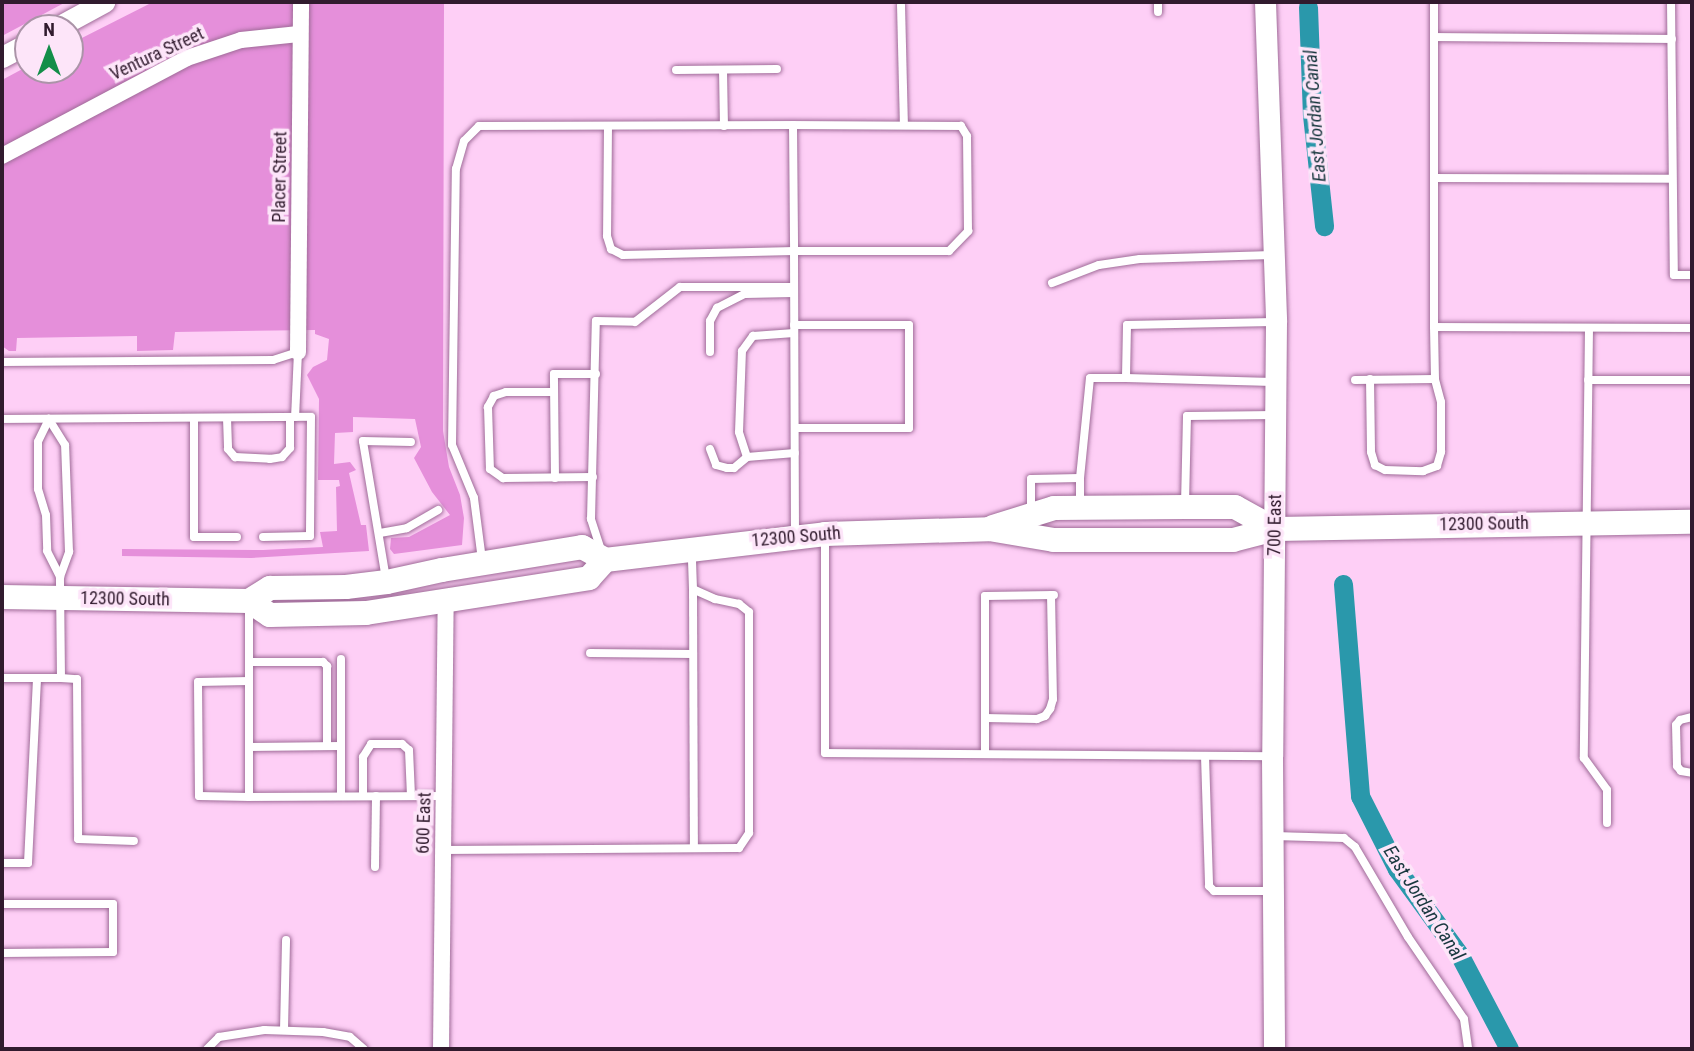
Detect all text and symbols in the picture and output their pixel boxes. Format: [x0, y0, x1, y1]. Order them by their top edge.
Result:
north arrow [14, 14, 84, 84]
text: N [43, 18, 55, 41]
street label: Ventura Street [107, 23, 207, 85]
water label: East Jordan Canal [1299, 49, 1331, 183]
street label: Placer Street [268, 131, 292, 223]
street label: 700 East [1264, 494, 1286, 556]
street label: 12300 South [1439, 512, 1529, 536]
street label: 12300 South [750, 522, 842, 552]
street label: 12300 South [80, 587, 170, 611]
street label: 600 East [412, 792, 436, 854]
water label: East Jordan Canal [1378, 841, 1470, 965]

